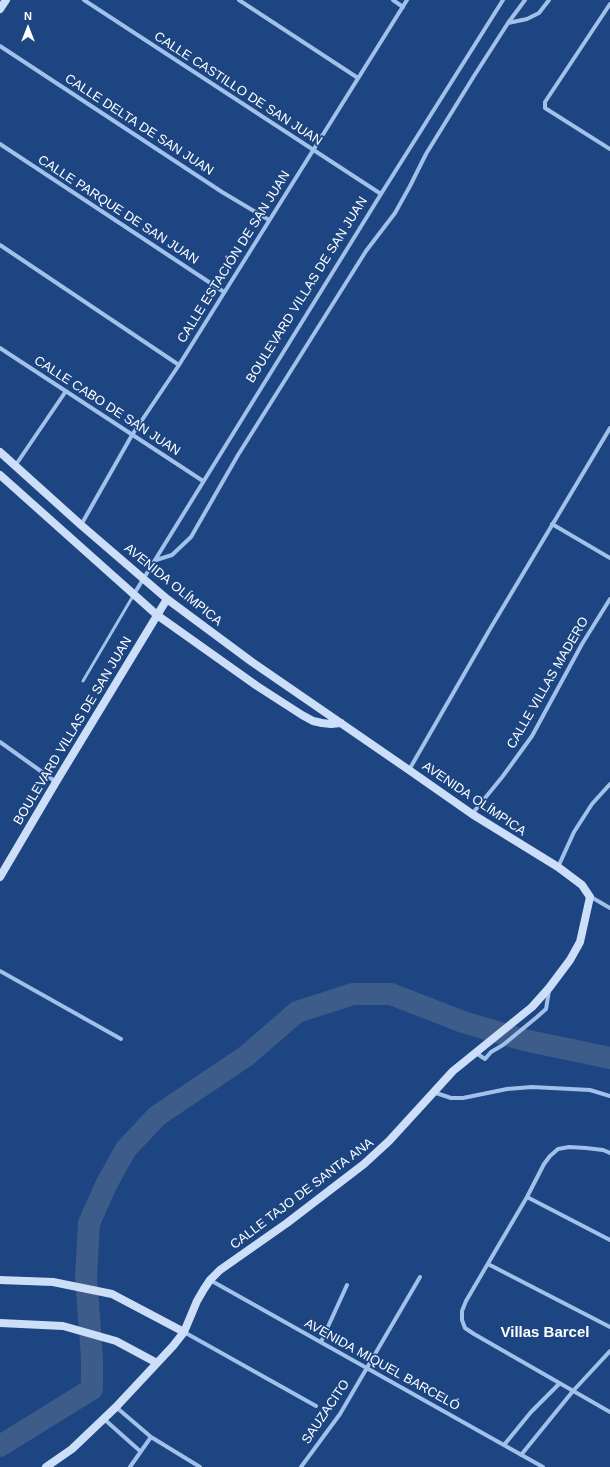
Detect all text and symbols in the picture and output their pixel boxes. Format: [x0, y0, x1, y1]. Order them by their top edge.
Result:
north arrow [8, 8, 48, 48]
text: N [24, 10, 32, 22]
street label: CALLE CASTILLO DE SAN JUAN [151, 29, 325, 149]
street label: CALLE DELTA DE SAN JUAN [62, 71, 216, 179]
street label: CALLE PARQUE DE SAN JUAN [35, 152, 201, 268]
street label: CALLE ESTACIÓN DE SAN JUAN [174, 168, 294, 346]
street label: BOULEVARD VILLAS DE SAN JUAN [243, 194, 371, 386]
street label: CALLE CABO DE SAN JUAN [31, 353, 183, 459]
street label: AVENIDA OLÍMPICA [121, 541, 225, 629]
street label: CALLE VILLAS MADERO [504, 614, 592, 752]
street label: BOULEVARD VILLAS DE SAN JUAN [11, 634, 135, 828]
street label: AVENIDA OLÍMPICA [419, 758, 529, 840]
street label: CALLE TAJO DE SANTA ANA [227, 1135, 377, 1253]
street label: AVENIDA MIQUEL BARCELÓ [302, 1316, 462, 1414]
district label: Villas Barcel [501, 1324, 589, 1342]
street label: SAUZACITO [299, 1377, 353, 1447]

